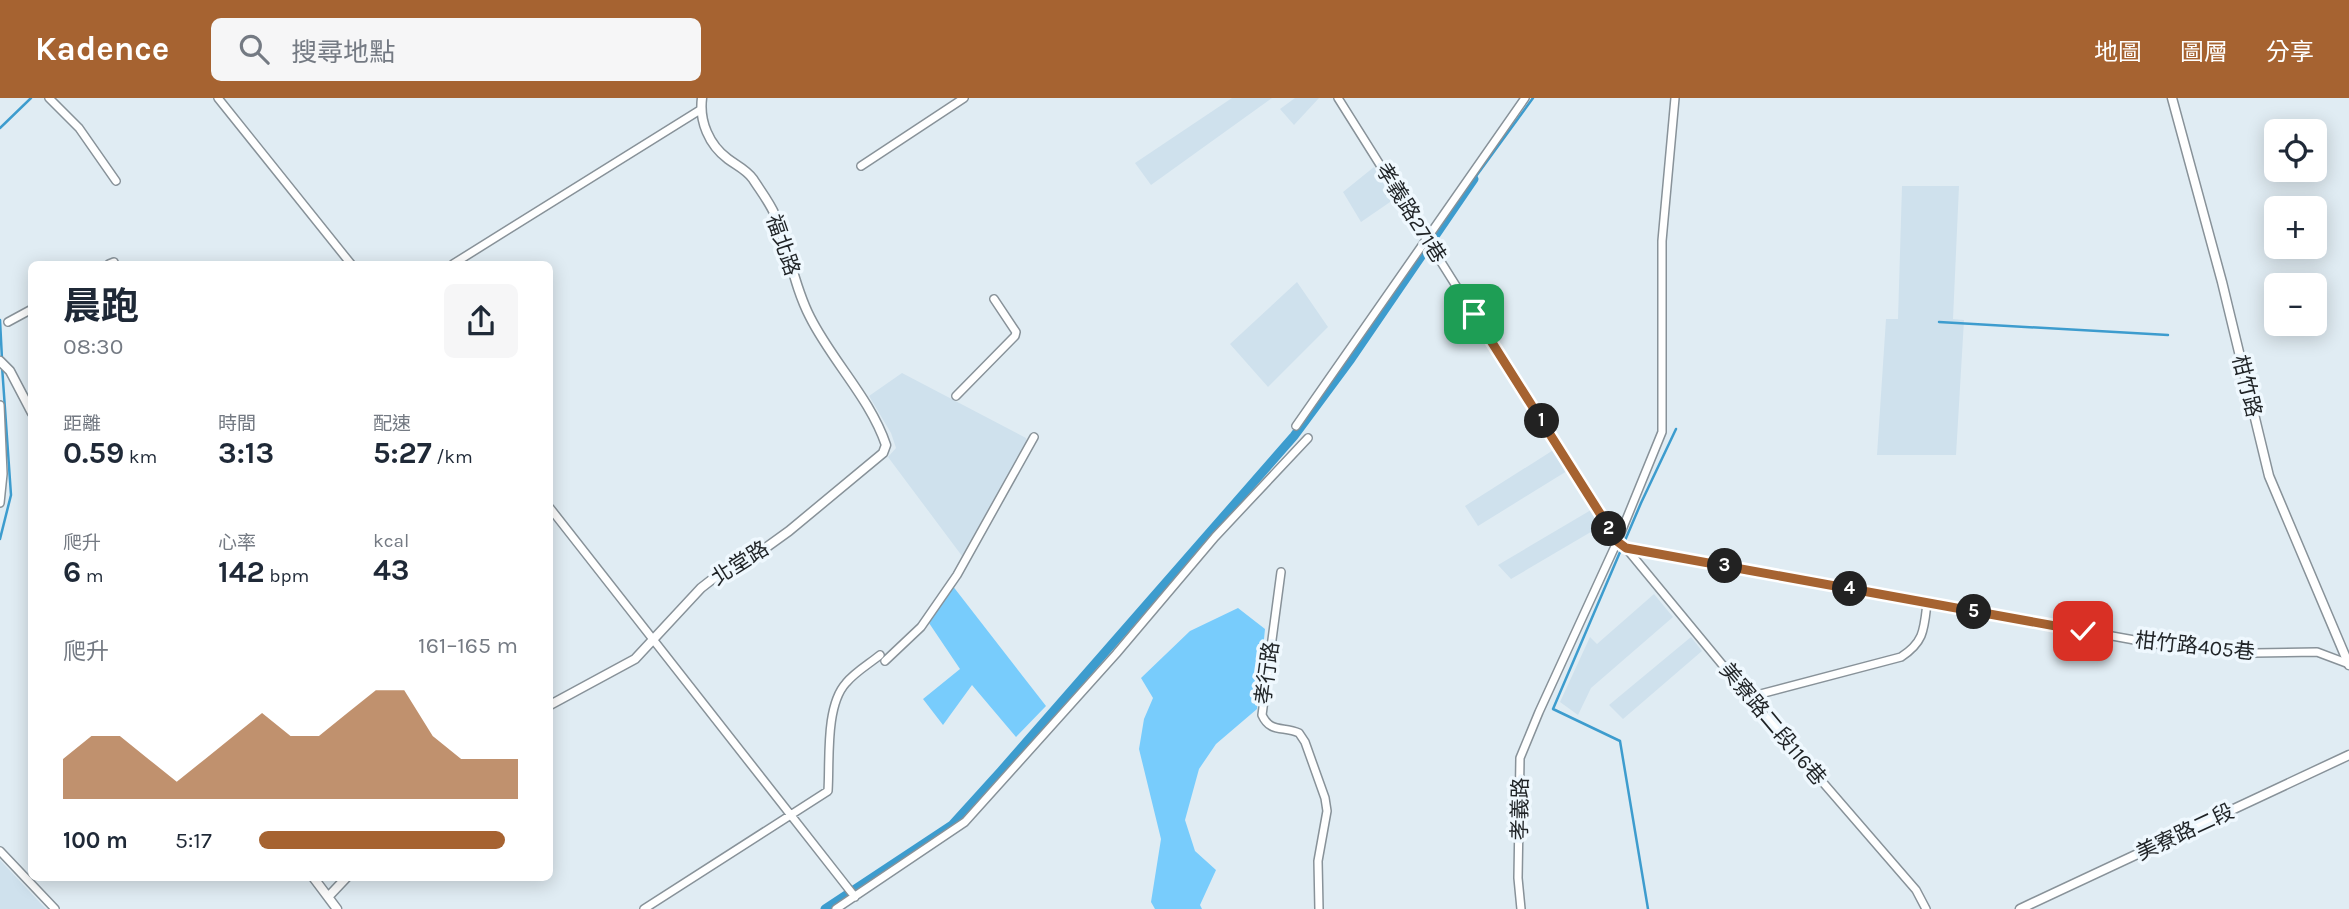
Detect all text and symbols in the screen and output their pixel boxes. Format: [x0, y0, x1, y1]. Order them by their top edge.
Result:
search box [211, 18, 701, 81]
text: Kadence [35, 30, 169, 68]
icon: search [235, 30, 273, 68]
text: 搜尋地點 [291, 37, 395, 68]
text: 地圖 [2094, 38, 2142, 66]
text: 圖層 [2180, 38, 2228, 66]
text: 分享 [2266, 38, 2314, 66]
map controls [2264, 119, 2327, 336]
button: locate [2264, 119, 2327, 182]
street label: 孝義路271巷 [1371, 159, 1451, 267]
button: + [2264, 196, 2327, 259]
street label: 福北路 [761, 211, 805, 279]
button: − [2264, 273, 2327, 336]
text: 晨跑 [63, 284, 139, 329]
button: share [444, 284, 518, 358]
pin [1444, 284, 1504, 344]
icon: arrive [1455, 295, 1493, 333]
text: 08:30 [63, 333, 123, 360]
street label: 柑竹路 [2228, 353, 2266, 419]
pin: 1 [1524, 404, 1560, 438]
text: 1 [1538, 409, 1545, 431]
text: 距離 [63, 413, 101, 435]
text: 時間 [218, 413, 256, 435]
text: 配速 [373, 413, 411, 435]
text: 0.59 [63, 435, 124, 471]
text: 3:13 [218, 435, 274, 471]
text: 5:27 [373, 435, 432, 471]
text: km [124, 446, 157, 468]
text: /km [432, 446, 473, 468]
pin: 2 [1592, 512, 1626, 546]
text: 2 [1603, 517, 1614, 539]
text: kcal [373, 530, 409, 552]
text: 爬升 [63, 532, 101, 554]
text: 心率 [218, 532, 256, 554]
street label: 北堂路 [707, 536, 773, 590]
pin: 3 [1708, 548, 1742, 584]
text: 43 [373, 552, 410, 588]
text: 6 [63, 554, 81, 590]
text: 142 [218, 554, 265, 590]
text: 3 [1719, 554, 1730, 576]
text: m [81, 565, 104, 587]
text: bpm [265, 565, 309, 587]
pin: 4 [1832, 572, 1868, 606]
text: 4 [1844, 577, 1855, 599]
pin: 5 [1956, 594, 1992, 630]
text: 5 [1968, 600, 1979, 622]
pin [2053, 601, 2113, 661]
icon: check [2064, 612, 2102, 650]
street label: 柑竹路405巷 [2134, 628, 2256, 664]
text: 161–165 m [418, 632, 518, 659]
text: 爬升 [63, 638, 109, 665]
street label: 孝行路 [1251, 640, 1283, 706]
street label: 美寮路二段116巷 [1715, 658, 1831, 790]
street label: 孝義路 [1507, 777, 1533, 841]
street label: 美寮路二段 [2132, 799, 2238, 865]
text: 100 m [63, 827, 128, 854]
text: 5:17 [175, 827, 212, 854]

